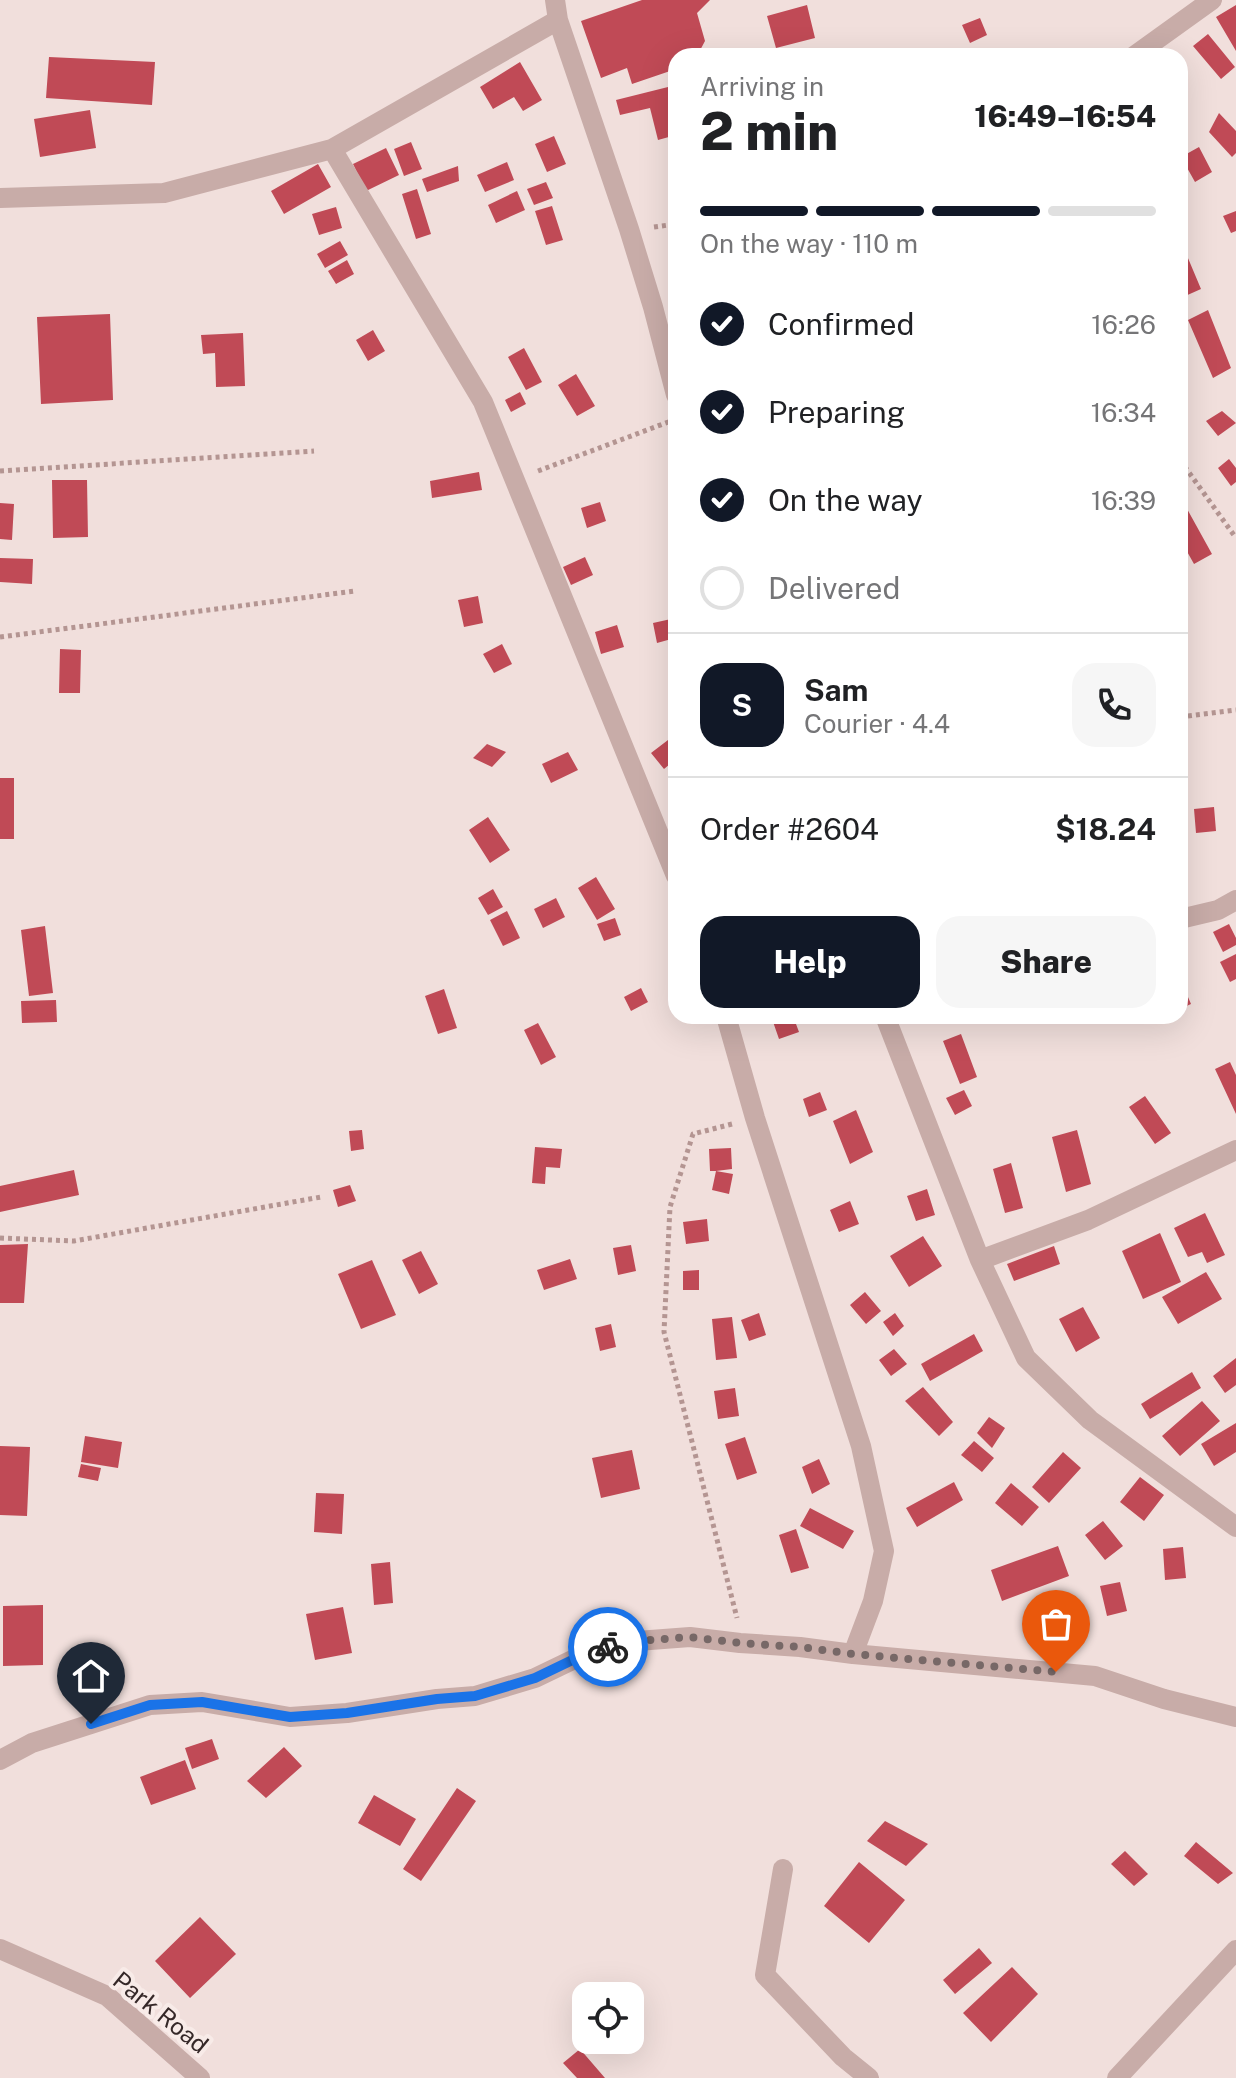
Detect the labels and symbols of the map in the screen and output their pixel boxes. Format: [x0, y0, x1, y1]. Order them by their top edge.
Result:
pin [1022, 1590, 1090, 1672]
courier [568, 1607, 648, 1687]
pin [57, 1642, 125, 1724]
street label: Park Road [108, 1965, 214, 2059]

